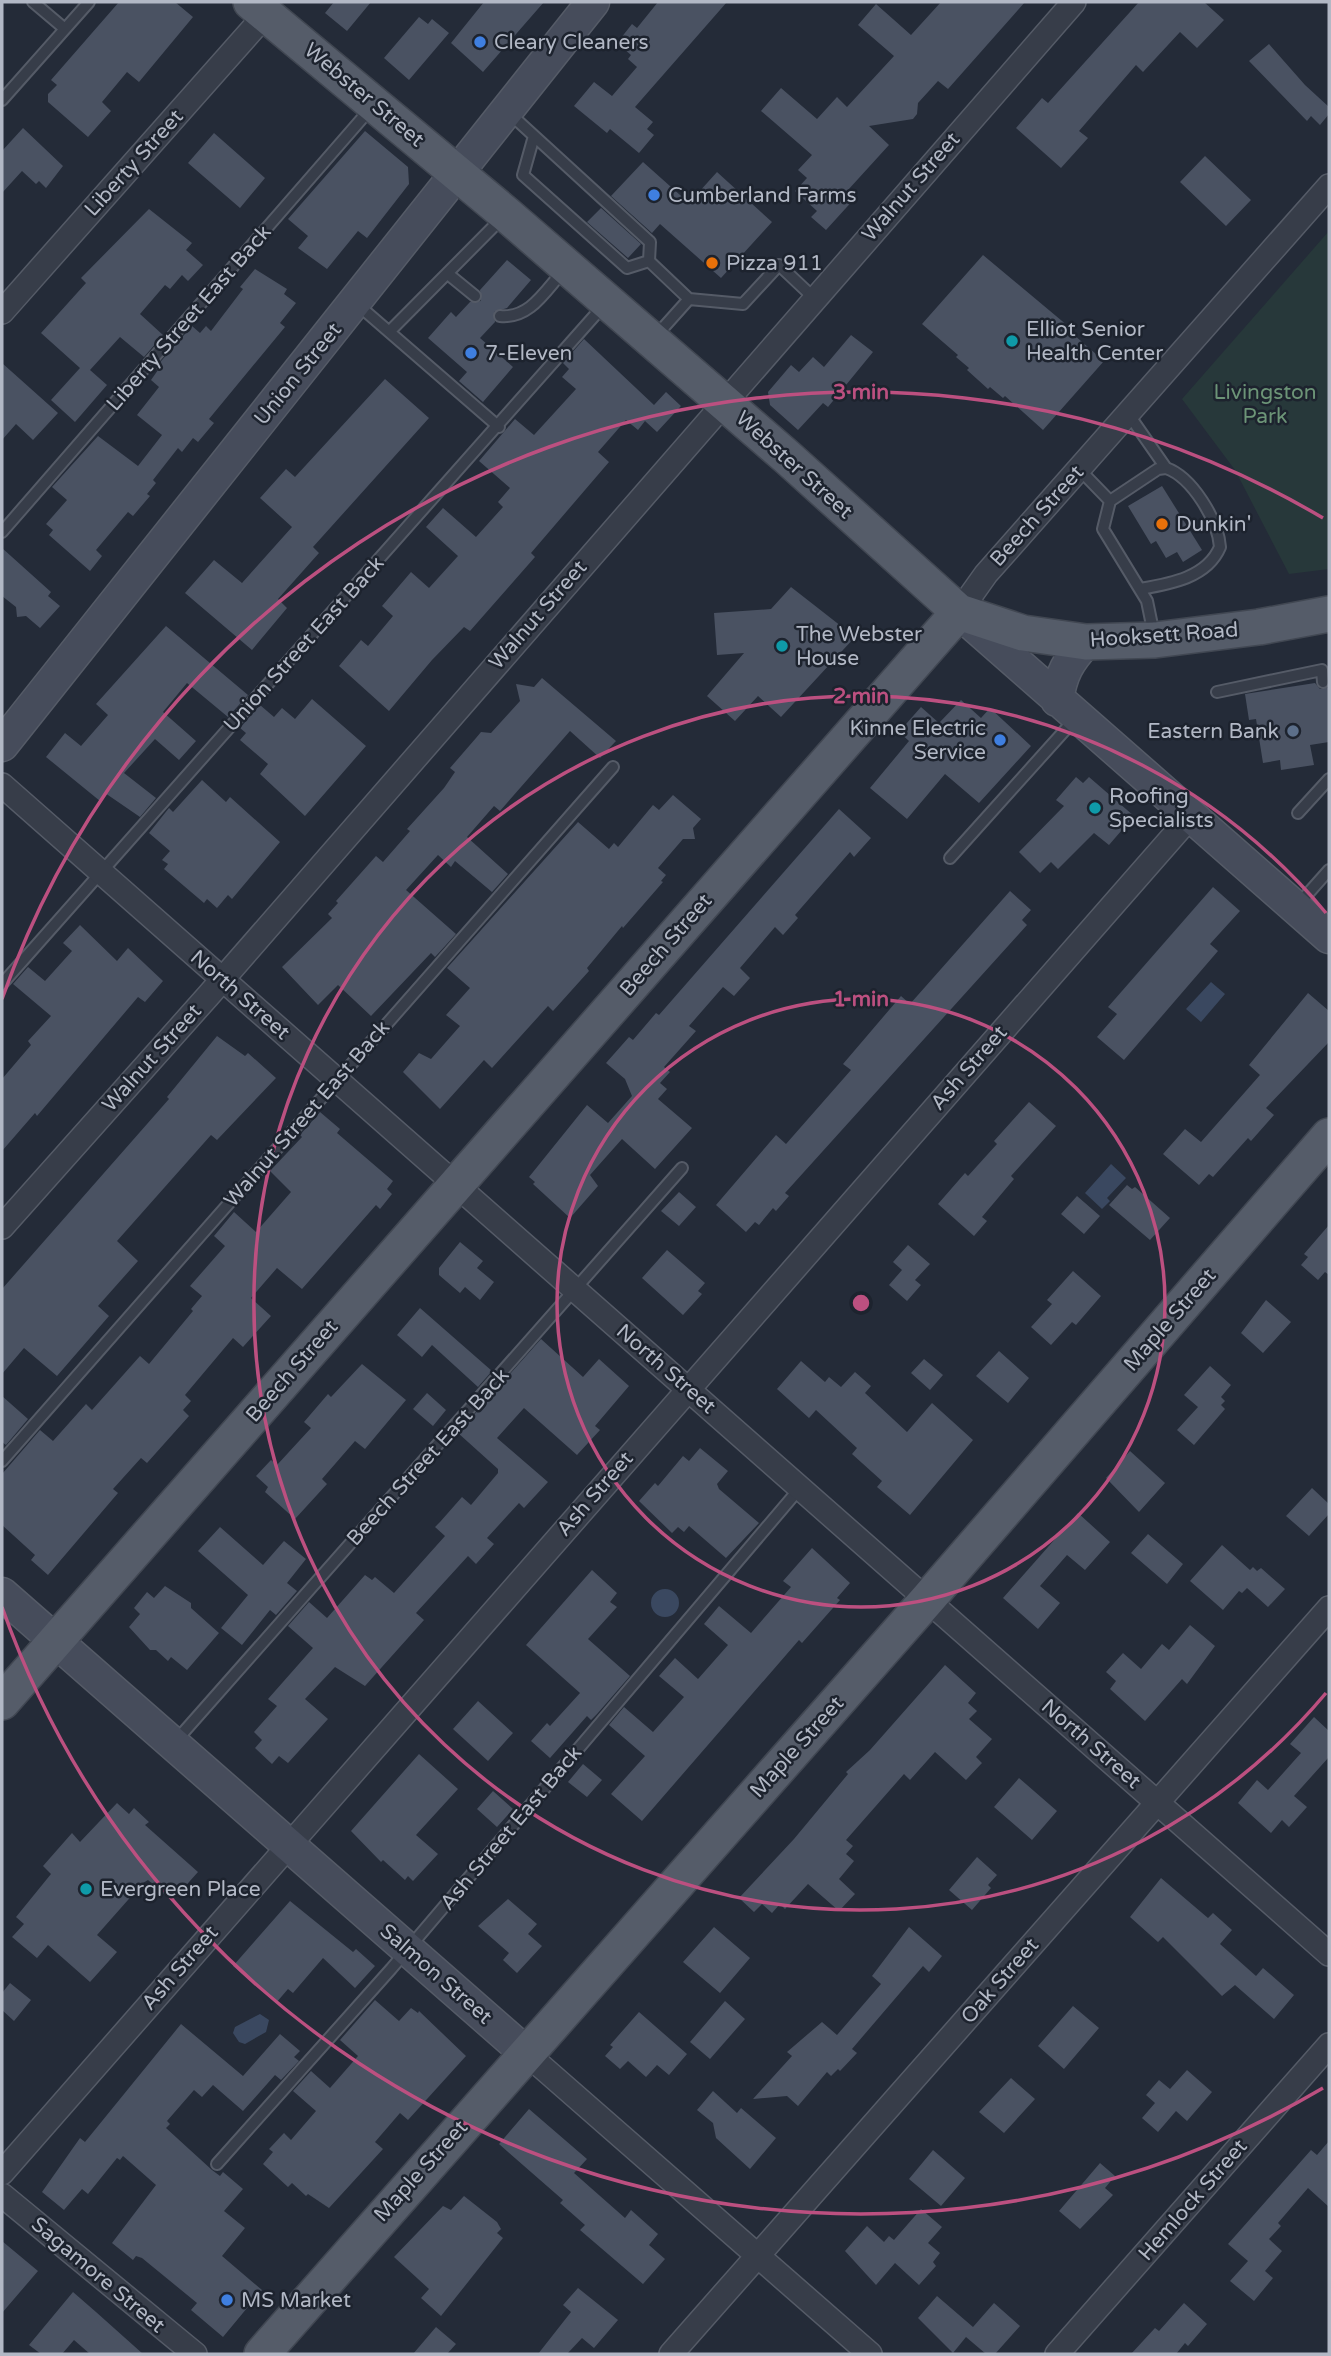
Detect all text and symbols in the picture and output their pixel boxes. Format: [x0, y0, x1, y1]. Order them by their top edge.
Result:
place label: Cleary Cleaners [494, 30, 649, 55]
marker: Cleary Cleaners [472, 34, 488, 50]
street label: Webster Street [299, 38, 429, 152]
street label: Liberty Street [79, 104, 189, 222]
street label: Walnut Street [857, 127, 965, 247]
place label: Cumberland Farms [668, 183, 857, 208]
marker: Cumberland Farms [646, 187, 662, 203]
street label: Liberty Street East Back [101, 220, 277, 416]
place label: Pizza 911 [726, 251, 823, 276]
marker: Pizza 911 [704, 255, 720, 271]
place label: Elliot Senior Health Center [1026, 317, 1163, 366]
street label: Union Street [249, 318, 347, 430]
marker: Elliot Senior Health Center [1004, 333, 1020, 349]
place label: 7-Eleven [485, 341, 572, 366]
marker: 7-Eleven [463, 345, 479, 361]
text: 3 min [833, 380, 889, 405]
park label: Livingston Park [1213, 380, 1317, 429]
street label: Webster Street [730, 406, 858, 524]
street label: Beech Street [985, 460, 1089, 572]
place label: Dunkin' [1176, 512, 1251, 537]
marker: Dunkin' [1154, 516, 1170, 532]
street label: Union Street East Back [219, 551, 389, 737]
street label: Walnut Street [484, 555, 592, 675]
street label: Hooksett Road [1089, 617, 1239, 653]
place label: The Webster House [796, 622, 922, 671]
marker: The Webster House [774, 638, 790, 654]
text: 2 min [833, 684, 889, 709]
place label: Kinne Electric Service [850, 716, 986, 765]
place label: Eastern Bank [1147, 719, 1279, 744]
marker: Eastern Bank [1285, 723, 1301, 739]
marker: Kinne Electric Service [992, 732, 1008, 748]
place label: Roofing Specialists [1109, 784, 1214, 833]
marker: Roofing Specialists [1087, 800, 1103, 816]
street label: Beech Street [615, 889, 717, 1001]
street label: North Street [185, 945, 295, 1045]
text: 1 min [833, 987, 889, 1012]
street label: Walnut Street [97, 999, 207, 1117]
street label: Walnut Street East Back [219, 1015, 395, 1213]
street label: Ash Street [925, 1021, 1013, 1115]
street label: Maple Street [1119, 1264, 1221, 1376]
centre of rings [849, 1291, 873, 1315]
street label: Beech Street [241, 1315, 343, 1427]
street label: North Street [611, 1319, 721, 1419]
street label: Beech Street East Back [342, 1363, 514, 1551]
street label: Ash Street [551, 1447, 639, 1541]
street label: Maple Street [745, 1691, 849, 1803]
street label: North Street [1036, 1694, 1146, 1794]
street label: Ash Street East Back [435, 1741, 587, 1915]
place label: Evergreen Place [100, 1877, 261, 1902]
marker: Evergreen Place [78, 1881, 94, 1897]
street label: Salmon Street [375, 1919, 497, 2029]
street label: Ash Street [136, 1921, 224, 2015]
street label: Oak Street [956, 1933, 1044, 2029]
street label: Maple Street [369, 2115, 473, 2227]
street label: Hemlock Street [1133, 2134, 1253, 2266]
street label: Sagamore Street [26, 2212, 170, 2338]
place label: MS Market [241, 2288, 351, 2313]
marker: MS Market [219, 2292, 235, 2308]

